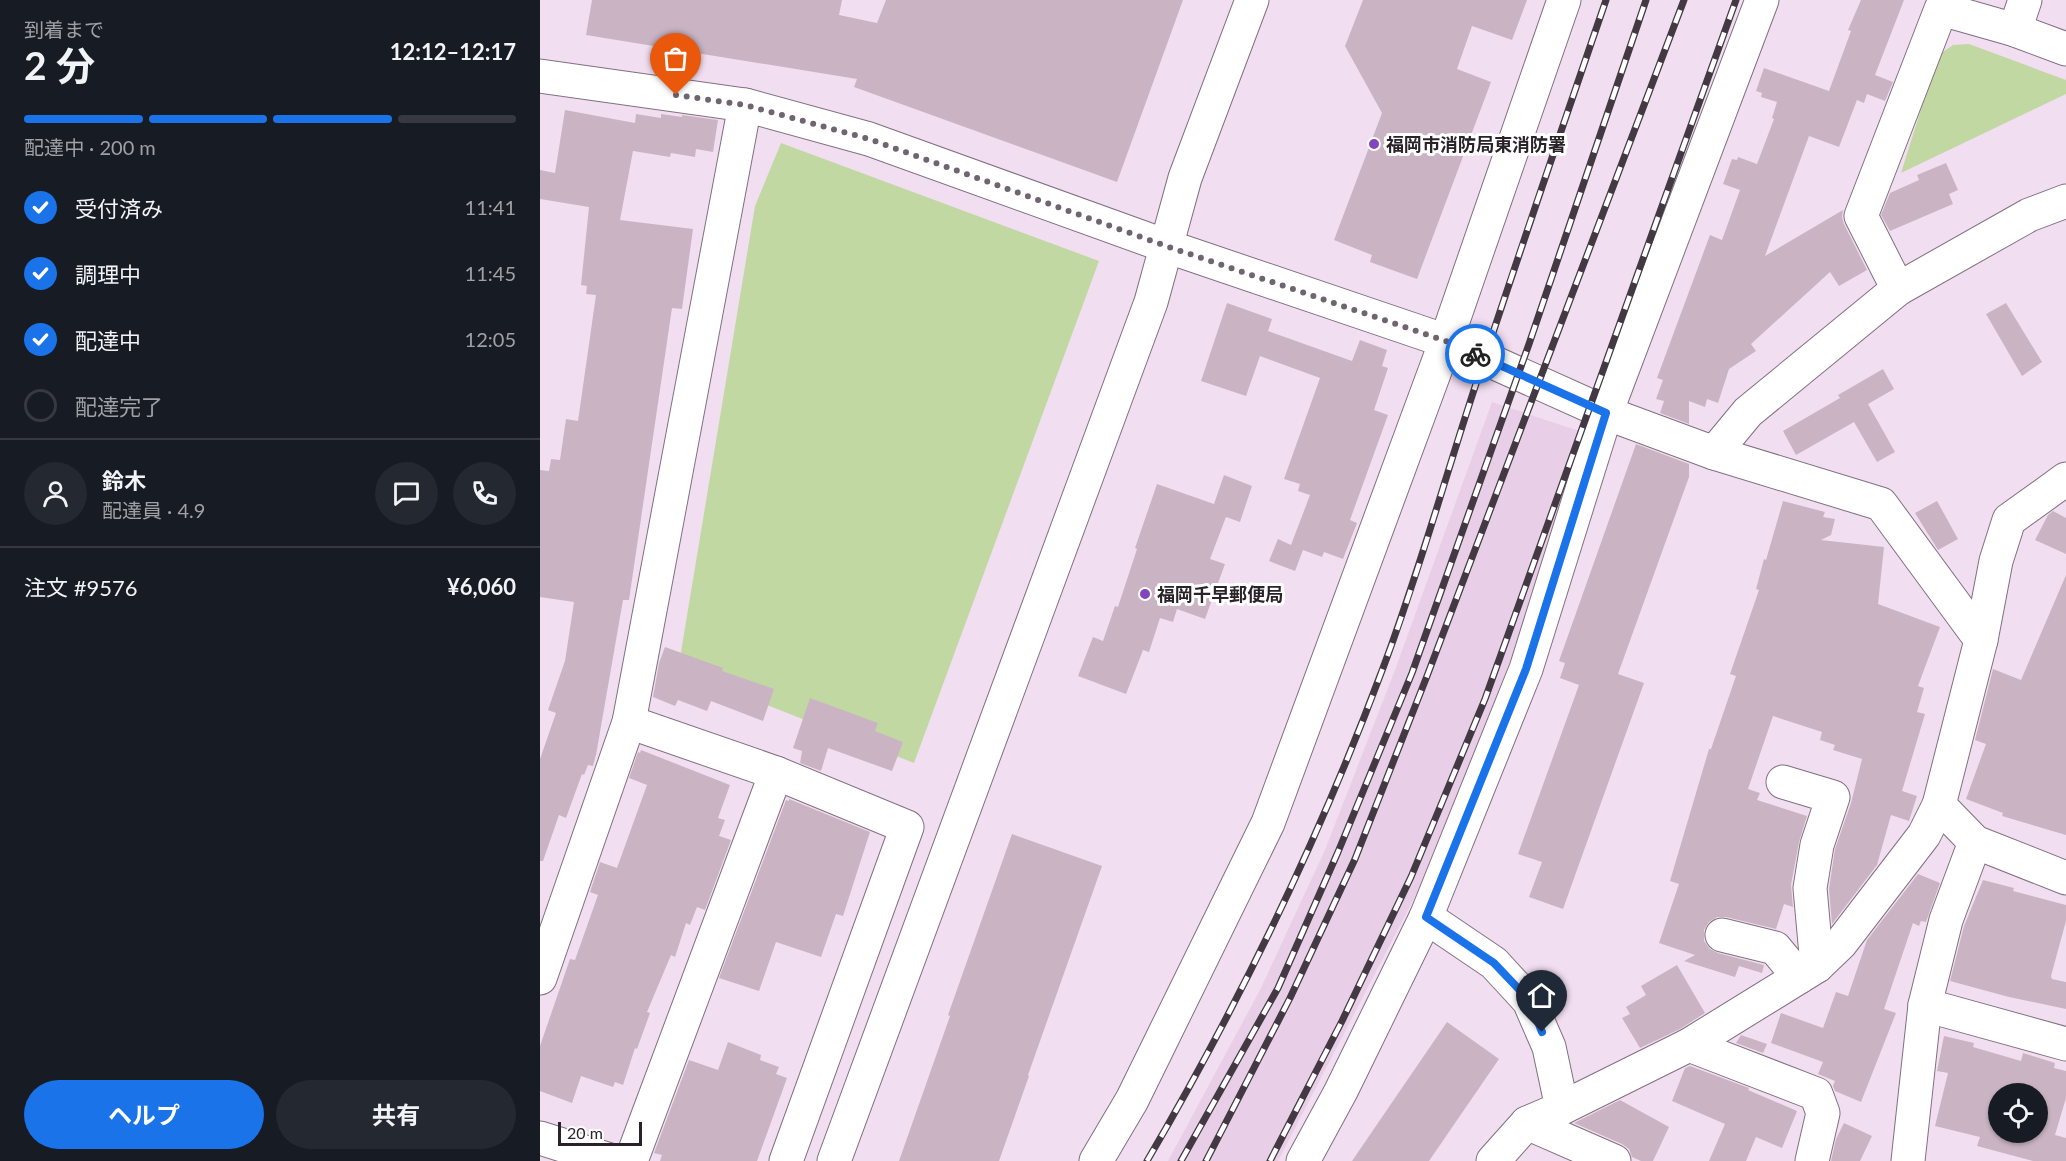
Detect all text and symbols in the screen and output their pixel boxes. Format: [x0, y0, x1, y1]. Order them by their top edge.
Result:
text: 到着まで [24, 17, 104, 41]
pin [650, 33, 701, 95]
text: 12:12–12:17 [390, 38, 516, 65]
text: 2 分 [24, 42, 95, 88]
icon: bag [659, 42, 692, 75]
place label: 福岡市消防局東消防署 [1386, 133, 1566, 155]
text: 配達中 · 200 m [24, 135, 156, 159]
marker: 福岡市消防局東消防署 [1367, 137, 1381, 151]
icon: check [24, 191, 57, 224]
text: 受付済み [75, 195, 163, 222]
text: 11:41 [465, 195, 516, 219]
icon: check [24, 257, 57, 290]
text: 調理中 [75, 261, 141, 288]
text: 11:45 [465, 261, 516, 285]
icon: check [24, 323, 57, 356]
courier [1445, 324, 1505, 384]
text: 配達中 [75, 327, 141, 354]
text: 12:05 [465, 327, 516, 351]
icon: bike [1459, 338, 1492, 371]
text: 配達完了 [75, 393, 163, 420]
button: person [24, 462, 87, 525]
button: chat [375, 462, 438, 525]
button: phone [453, 462, 516, 525]
text: 鈴木 [102, 467, 146, 494]
text: 配達員 · 4.9 [102, 498, 205, 522]
text: ¥6,060 [447, 573, 516, 600]
text: 注文 #9576 [24, 574, 137, 601]
place label: 福岡千早郵便局 [1157, 583, 1283, 605]
marker: 福岡千早郵便局 [1138, 587, 1152, 601]
pin [1516, 970, 1567, 1032]
icon: home [1525, 979, 1558, 1012]
button: ヘルプ [24, 1080, 264, 1149]
button: 共有 [276, 1080, 516, 1149]
map controls [1988, 1083, 2048, 1143]
button: locate [1988, 1083, 2048, 1143]
scale bar [558, 1119, 642, 1146]
text: 20 m [567, 1123, 603, 1142]

